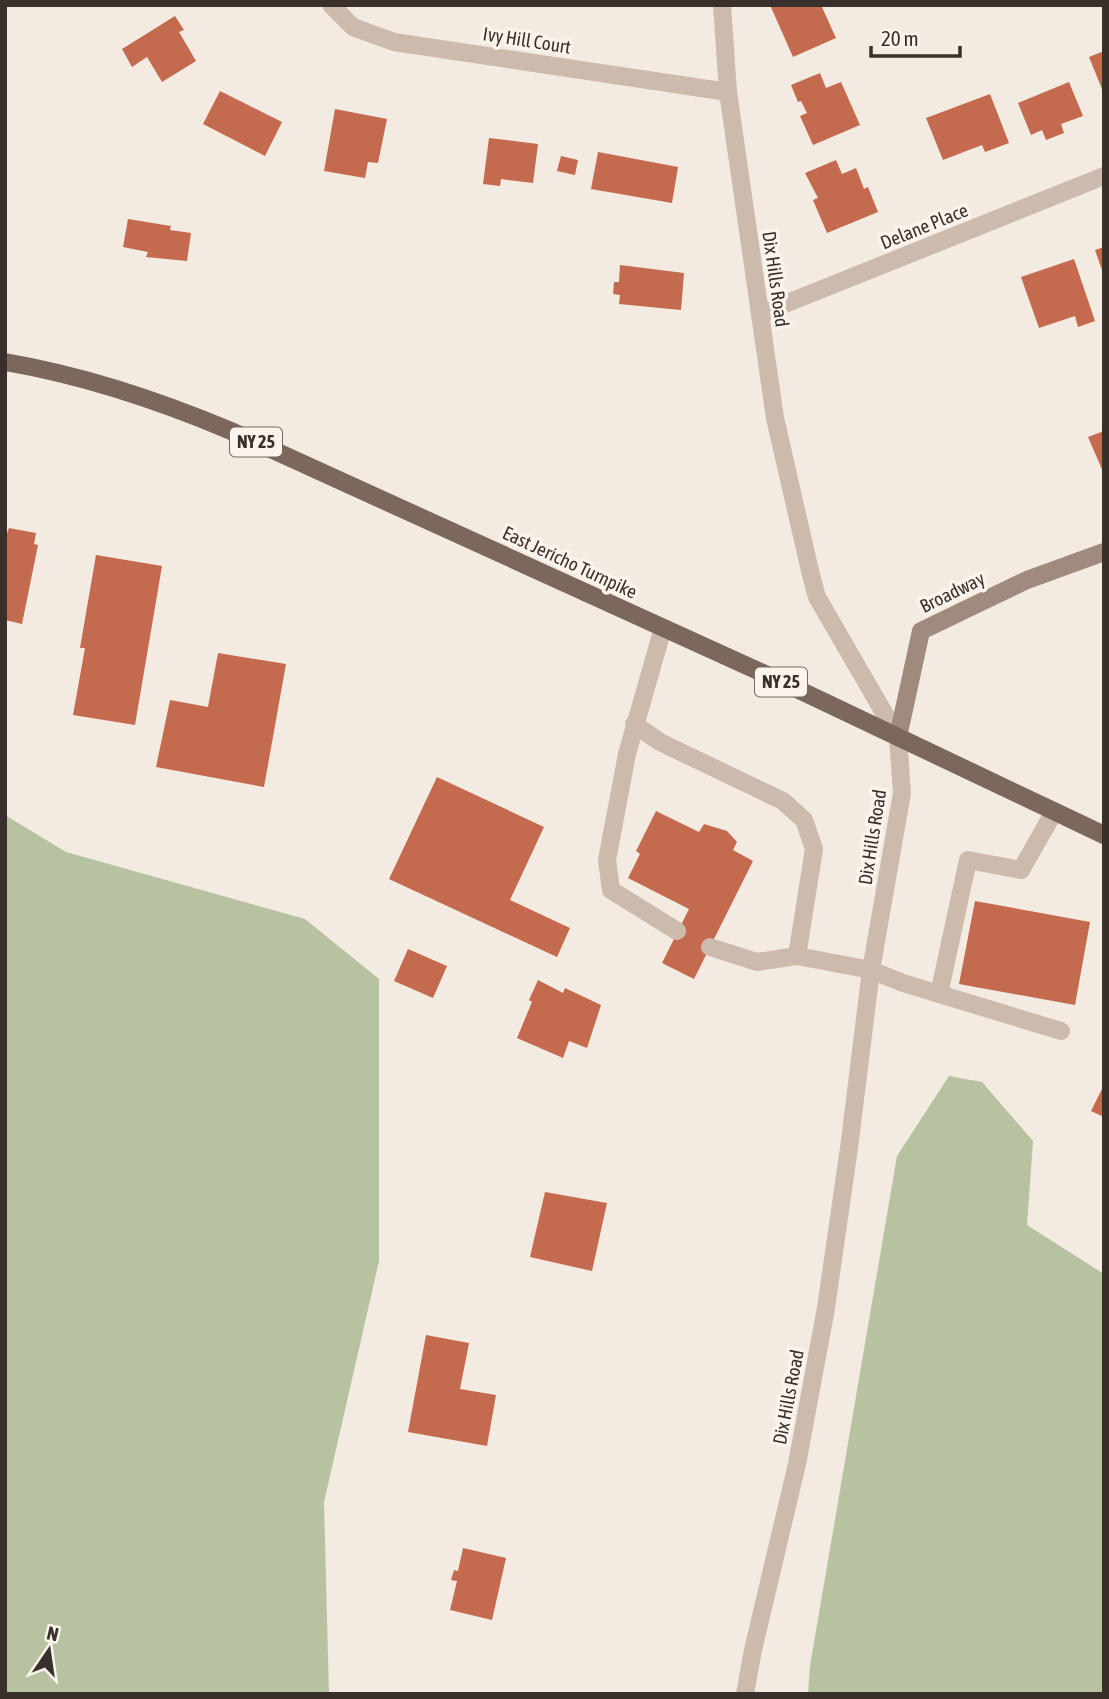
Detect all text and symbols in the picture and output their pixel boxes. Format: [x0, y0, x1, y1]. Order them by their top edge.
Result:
scale bar [871, 14, 960, 58]
street label: Ivy Hill Court [481, 22, 573, 58]
text: 20 m [881, 26, 919, 50]
street label: Delane Place [877, 198, 971, 254]
street label: Dix Hills Road [758, 230, 794, 328]
road number: NY 25 [230, 428, 282, 457]
street label: East Jericho Turnpike [499, 521, 641, 603]
street label: Broadway [916, 567, 988, 617]
road number: NY 25 [755, 668, 807, 696]
street label: Dix Hills Road [854, 788, 890, 886]
street label: Dix Hills Road [768, 1348, 808, 1446]
north arrow [14, 1615, 84, 1685]
text: N [45, 1621, 61, 1645]

